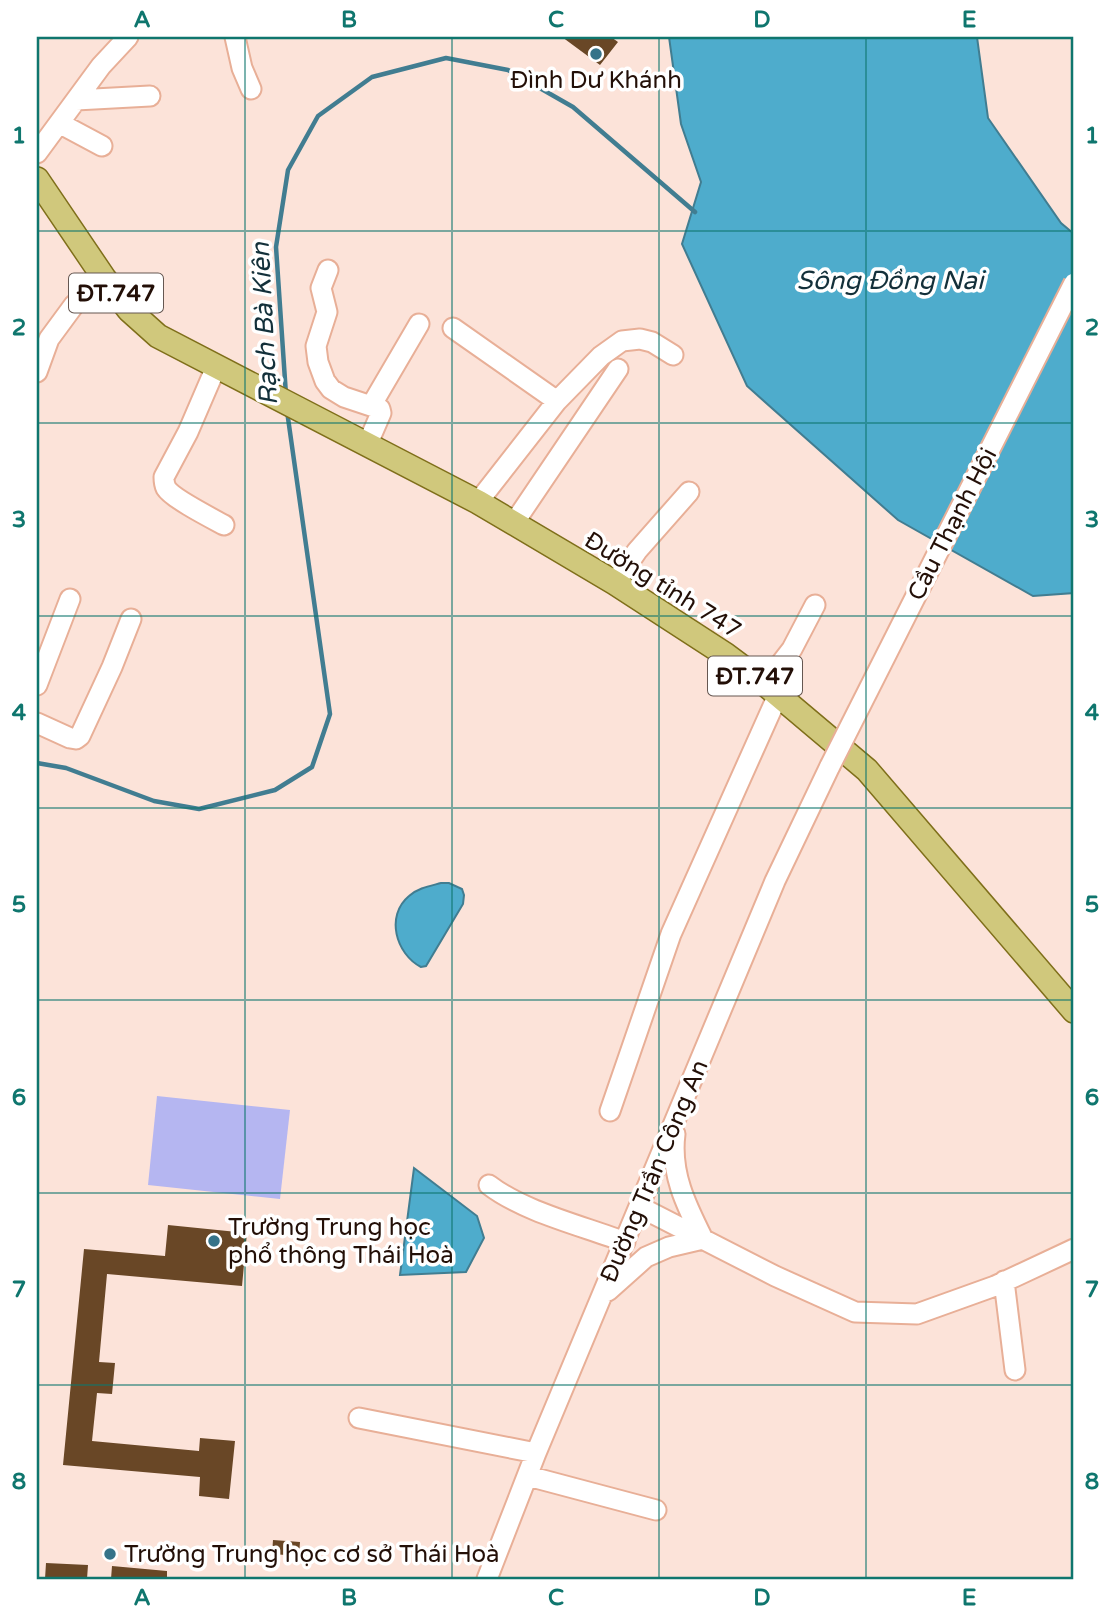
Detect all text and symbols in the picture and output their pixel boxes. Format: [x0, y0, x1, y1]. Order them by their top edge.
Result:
text: A [133, 6, 151, 34]
text: B [341, 6, 357, 34]
text: C [548, 6, 564, 34]
text: D [753, 6, 771, 34]
text: E [962, 6, 976, 34]
marker: Đình Dư Khánh [588, 46, 604, 62]
place label: Đình Dư Khánh [510, 66, 682, 95]
text: 1 [12, 122, 26, 150]
text: 1 [1085, 122, 1099, 150]
water label: Rạch Bà Kiên [245, 240, 284, 406]
water label: Sông Đồng Nai [797, 265, 987, 296]
road number: ĐT.747 [69, 274, 163, 312]
text: 2 [12, 314, 26, 342]
text: 2 [1085, 314, 1099, 342]
street label: Cầu Thạnh Hội [902, 443, 1003, 605]
text: 3 [12, 506, 26, 534]
text: 3 [1085, 506, 1099, 534]
street label: Đường tỉnh 747 [579, 526, 746, 645]
road number: ĐT.747 [708, 656, 802, 696]
text: 4 [12, 699, 27, 727]
text: 4 [1085, 699, 1100, 727]
text: 5 [12, 891, 26, 919]
text: 5 [1085, 891, 1099, 919]
street label: Đường Trần Công An [594, 1055, 715, 1287]
text: 6 [12, 1084, 26, 1112]
text: 6 [1085, 1084, 1099, 1112]
place label: Trường Trung học phổ thông Thái Hoà [228, 1213, 454, 1270]
marker: Trường Trung học phổ thông Thái Hoà [206, 1233, 222, 1249]
text: 7 [12, 1276, 26, 1304]
text: 7 [1085, 1276, 1099, 1304]
text: 8 [12, 1468, 26, 1496]
text: 8 [1085, 1468, 1099, 1496]
place label: Trường Trung học cơ sở Thái Hoà [124, 1540, 500, 1569]
marker: Trường Trung học cơ sở Thái Hoà [102, 1546, 118, 1562]
text: A [133, 1584, 151, 1612]
text: B [341, 1584, 357, 1612]
text: C [548, 1584, 564, 1612]
text: D [753, 1584, 771, 1612]
text: E [962, 1584, 976, 1612]

